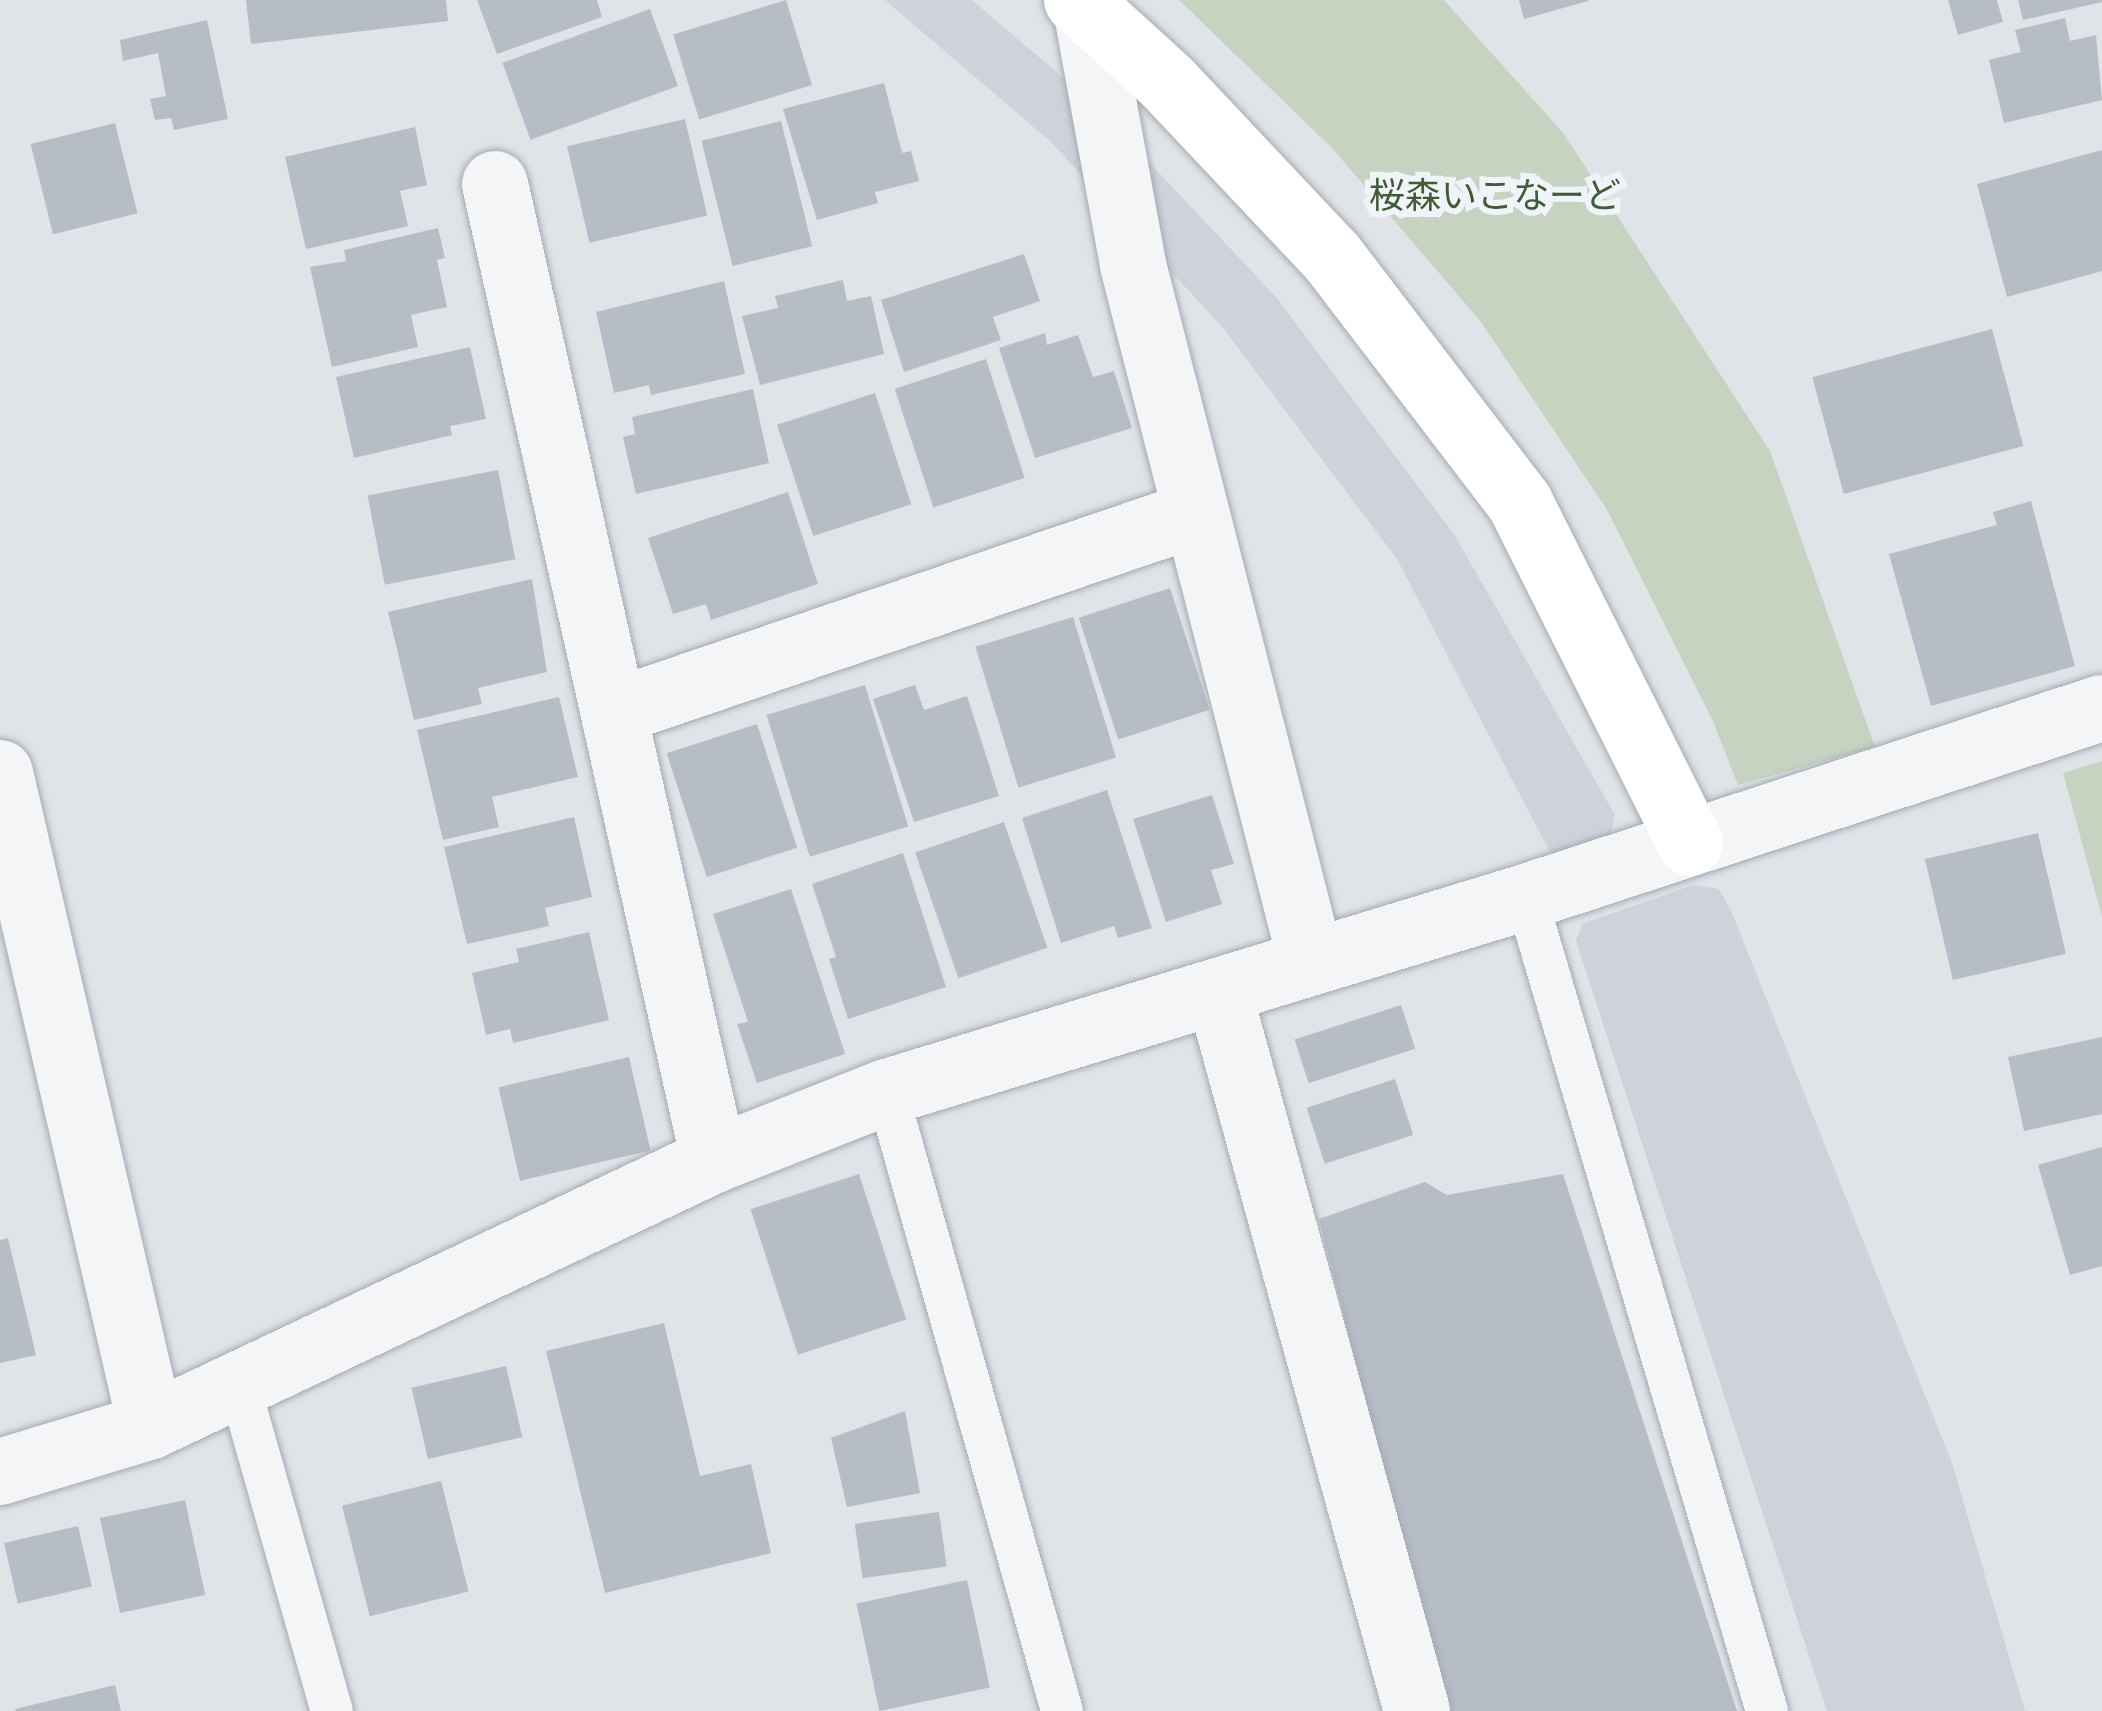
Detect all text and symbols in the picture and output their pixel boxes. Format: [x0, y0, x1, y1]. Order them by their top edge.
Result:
park label: 桜森いこなーど [1369, 173, 1621, 217]

